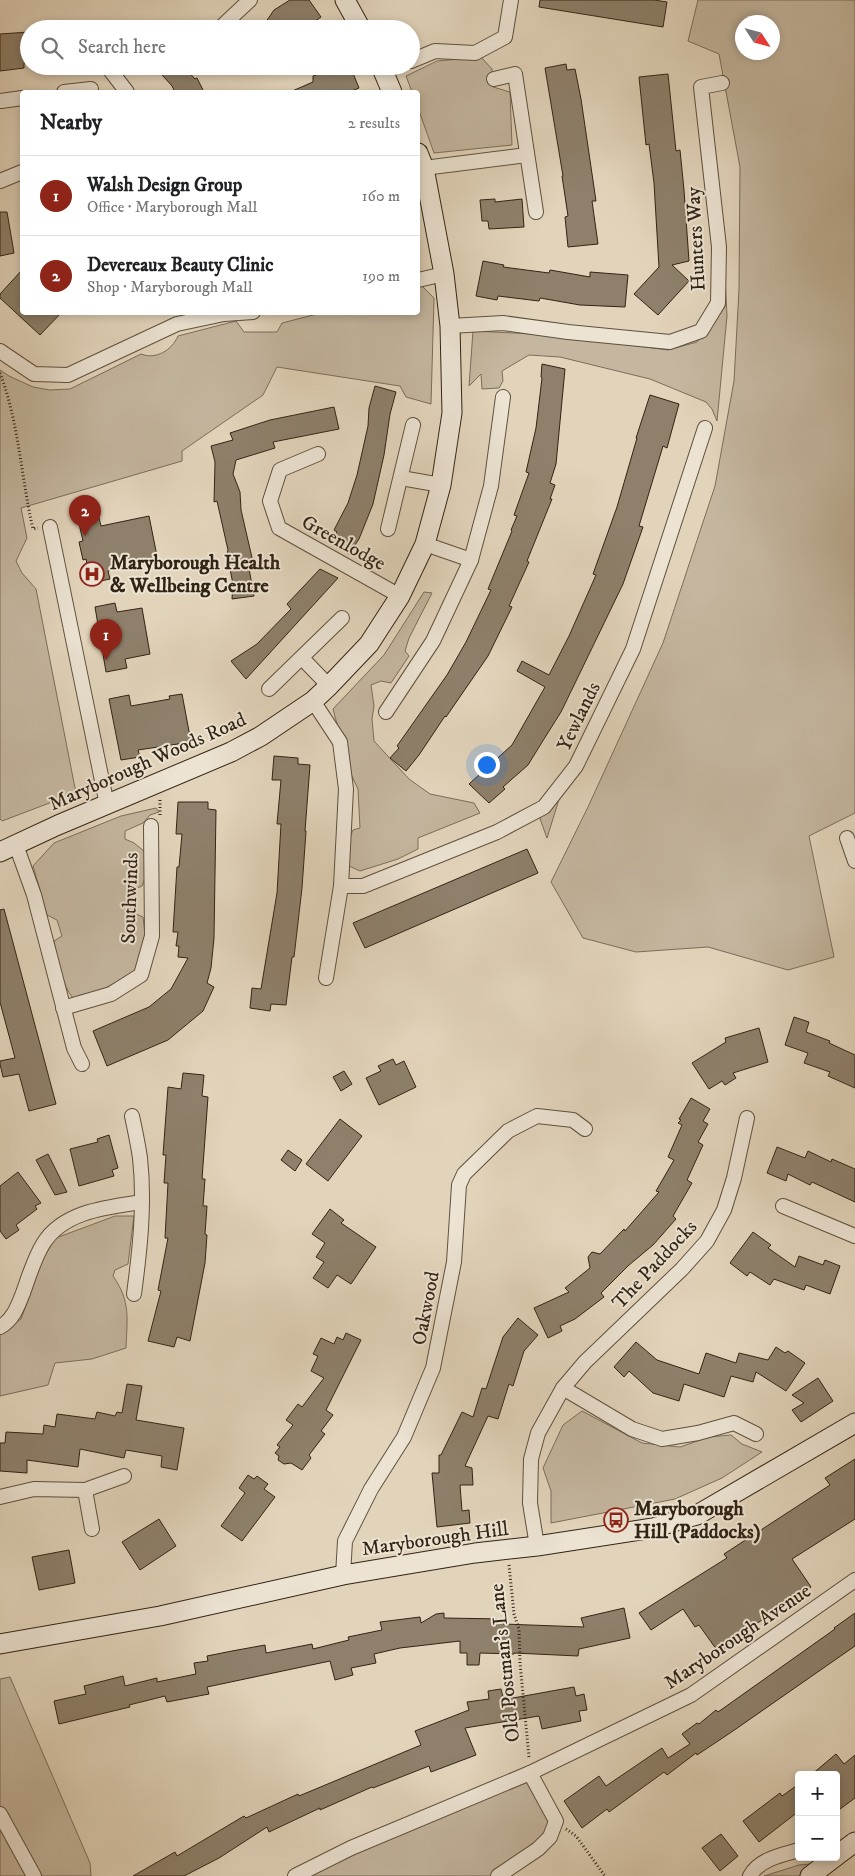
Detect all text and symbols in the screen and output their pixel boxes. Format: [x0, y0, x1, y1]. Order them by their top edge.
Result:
north arrow [735, 15, 780, 60]
search box [20, 20, 420, 75]
icon: search [38, 34, 66, 62]
text: Search here [78, 36, 166, 59]
text: Nearby [40, 110, 102, 136]
text: 2 results [348, 113, 400, 133]
text: Walsh Design Group [87, 174, 242, 197]
text: 1 [53, 186, 59, 206]
text: 160 m [362, 186, 400, 206]
street label: Hunters Way [681, 186, 712, 292]
text: Office · Maryborough Mall [87, 197, 257, 217]
text: Devereaux Beauty Clinic [87, 254, 273, 277]
text: 2 [52, 266, 60, 286]
text: 190 m [362, 266, 400, 286]
text: Shop · Maryborough Mall [87, 277, 253, 297]
pin: 2 [69, 495, 101, 536]
street label: Greenlodge [297, 510, 390, 577]
place label: Maryborough Health & Wellbeing Centre [110, 551, 281, 599]
hospital icon: Maryborough Health & Wellbeing Centre [79, 561, 105, 587]
pin: 1 [90, 619, 122, 660]
street label: Yewlands [552, 678, 607, 755]
street label: Maryborough Woods Road [45, 708, 250, 817]
your location [474, 752, 500, 778]
street label: Southwinds [116, 852, 145, 944]
street label: The Paddocks [607, 1215, 703, 1315]
street label: Oakwood [407, 1269, 446, 1347]
place label: Maryborough Hill (Paddocks) [634, 1497, 761, 1545]
bus stop icon: Maryborough Hill (Paddocks) [603, 1507, 629, 1533]
street label: Maryborough Hill [360, 1517, 510, 1562]
street label: Maryborough Avenue [660, 1579, 816, 1696]
street label: Old Postman's Lane [485, 1582, 526, 1743]
map controls [795, 1771, 840, 1861]
button: + [795, 1771, 840, 1816]
button: − [795, 1816, 840, 1861]

